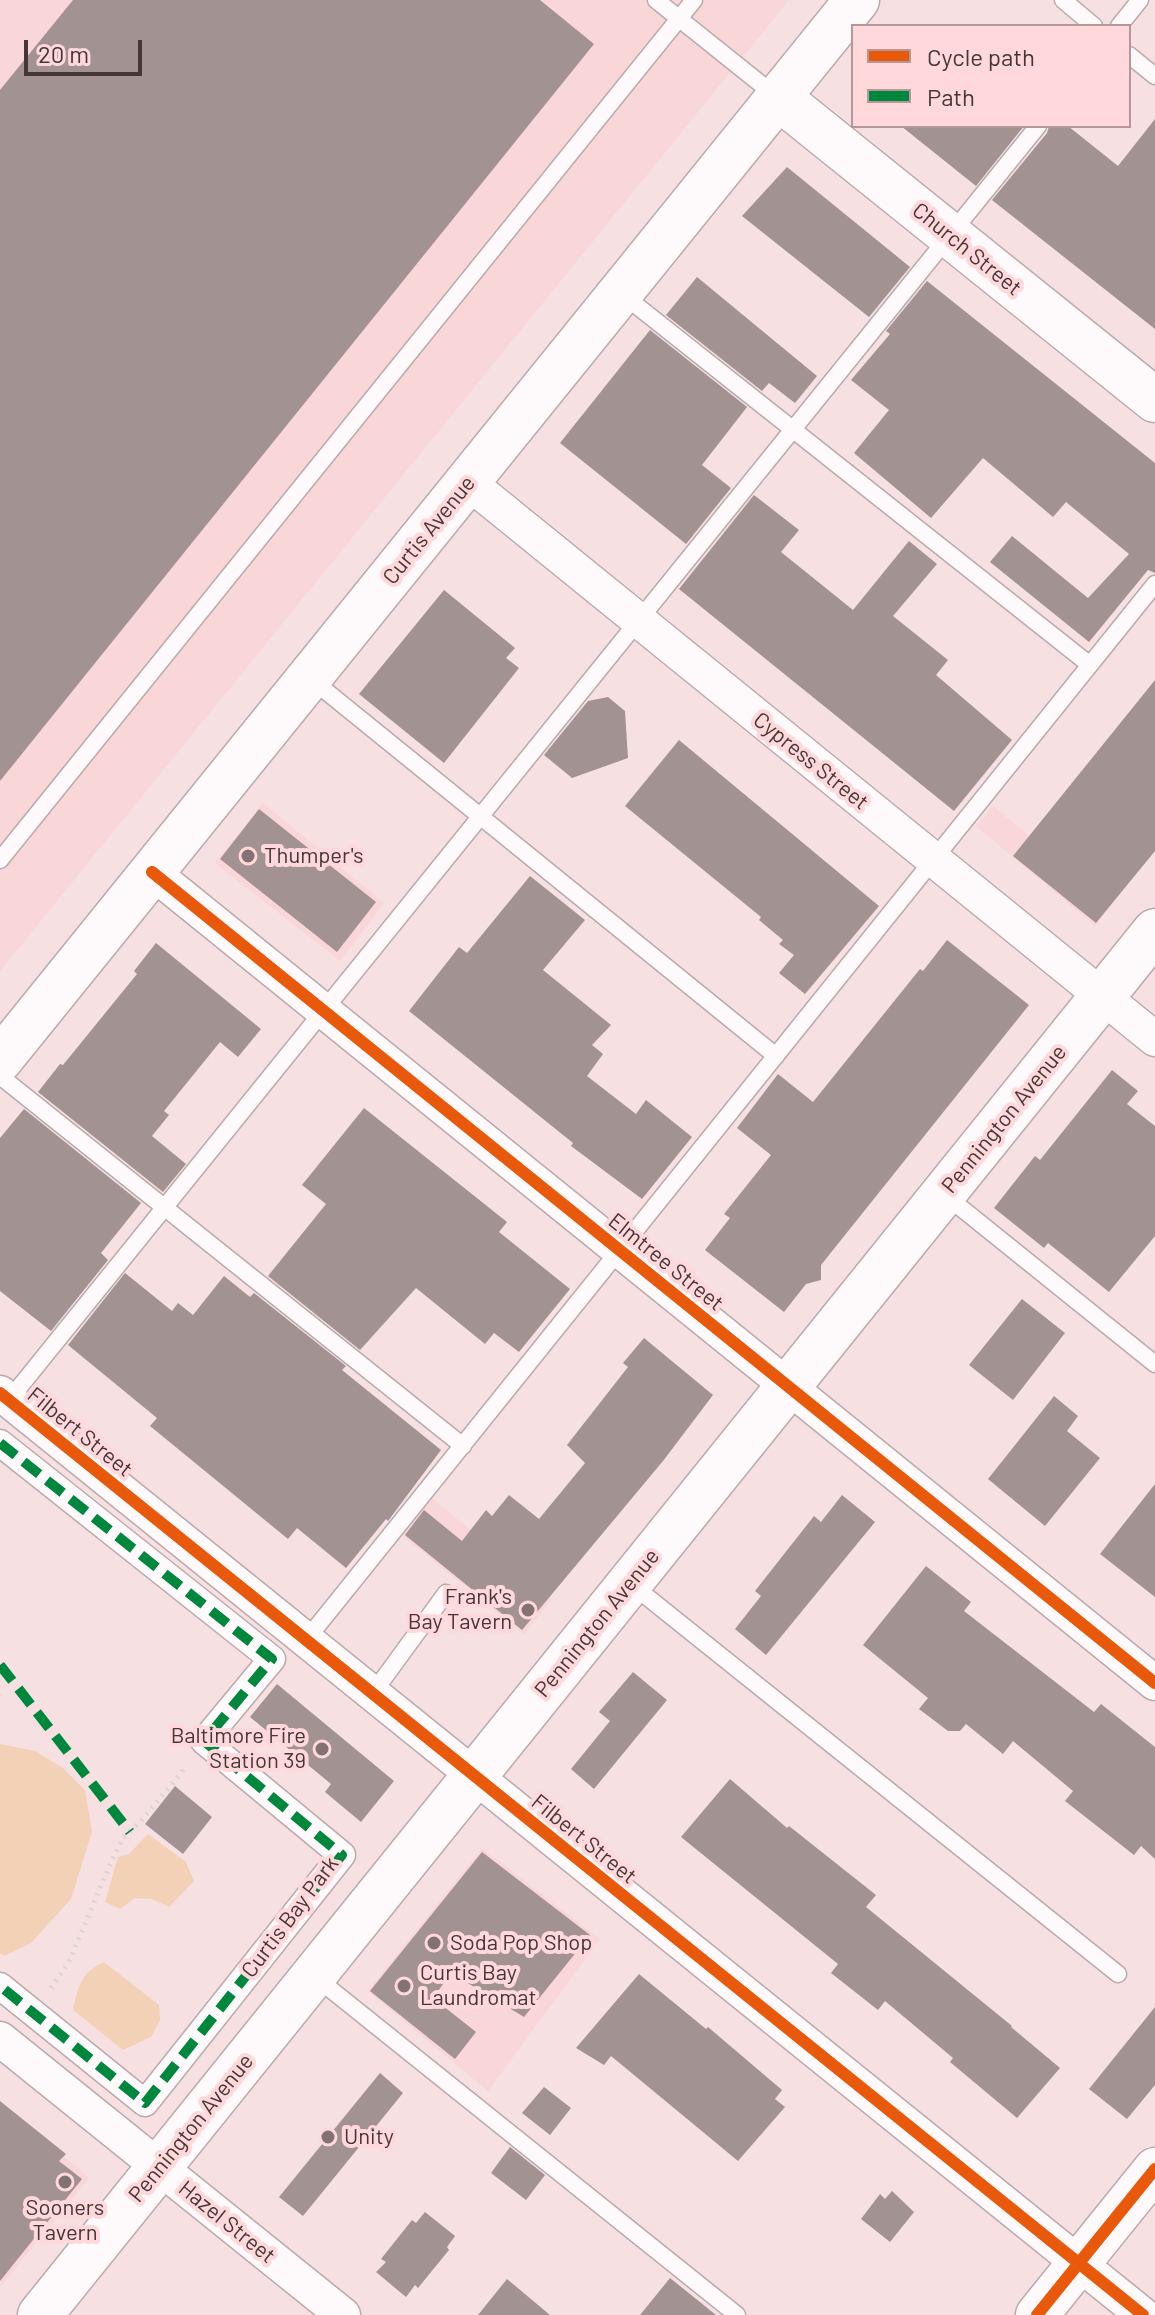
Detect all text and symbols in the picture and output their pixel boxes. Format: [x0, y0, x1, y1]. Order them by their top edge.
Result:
scale bar [28, 24, 146, 74]
legend [851, 24, 1131, 128]
text: 20 m [38, 39, 89, 68]
text: Cycle path [927, 42, 1035, 71]
text: Path [927, 82, 975, 111]
street label: Church Street [907, 197, 1027, 301]
street label: Curtis Avenue [377, 470, 481, 590]
street label: Cypress Street [748, 707, 874, 815]
place label: Thumper's [264, 843, 364, 869]
marker: Thumper's [239, 847, 257, 865]
street label: Pennington Avenue [936, 1040, 1072, 1198]
street label: Elmtree Street [603, 1208, 729, 1316]
street label: Filbert Street [22, 1382, 138, 1482]
street label: Pennington Avenue [529, 1544, 665, 1702]
place label: Frank's Bay Tavern [408, 1584, 512, 1636]
marker: Frank's Bay Tavern [519, 1601, 537, 1619]
place label: Baltimore Fire Station 39 [171, 1723, 306, 1774]
marker: Baltimore Fire Station 39 [313, 1740, 331, 1758]
street label: Filbert Street [526, 1789, 642, 1889]
street label: Curtis Bay Park [236, 1851, 344, 1983]
place label: Soda Pop Shop [450, 1930, 592, 1956]
marker: Soda Pop Shop [425, 1934, 443, 1952]
place label: Curtis Bay Laundromat [420, 1960, 536, 2012]
marker: Curtis Bay Laundromat [395, 1977, 413, 1995]
street label: Pennington Avenue [123, 2049, 259, 2207]
place label: Unity [344, 2124, 394, 2150]
marker: Unity [319, 2128, 337, 2146]
marker: Sooners Tavern [56, 2173, 74, 2191]
street label: Hazel Street [173, 2175, 281, 2269]
place label: Sooners Tavern [26, 2195, 104, 2246]

